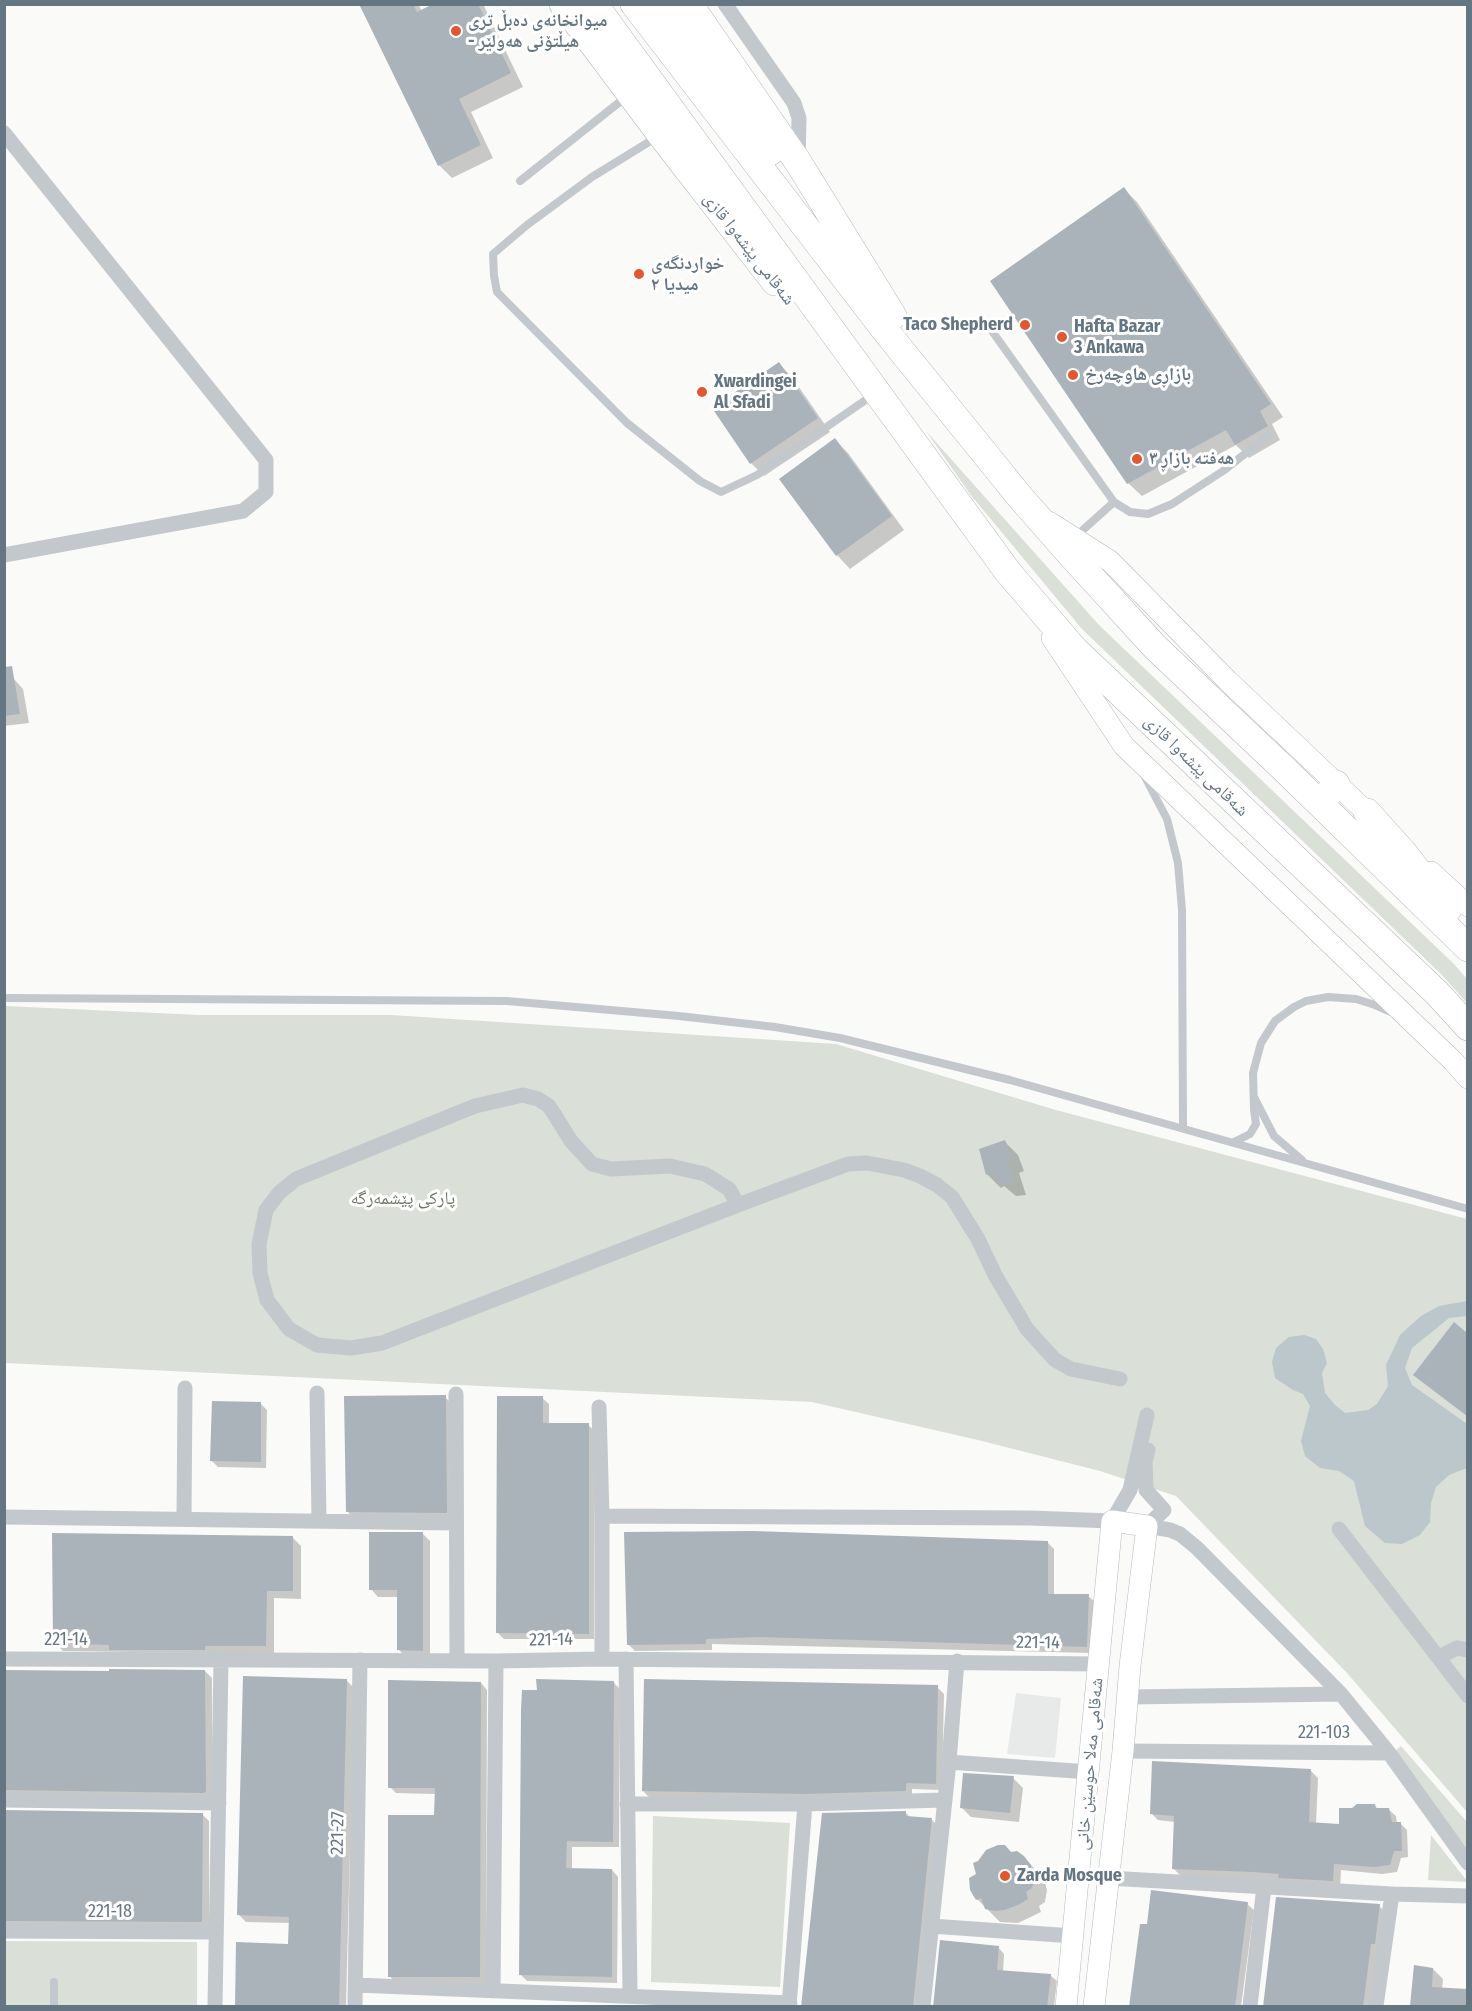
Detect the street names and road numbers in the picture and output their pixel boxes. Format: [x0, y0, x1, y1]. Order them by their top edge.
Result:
street label: شەقامی پێشەوا قازی [698, 188, 800, 310]
street label: شەقامی پێشەوا قازی [1139, 711, 1253, 821]
street label: 221-14 [44, 1629, 88, 1651]
street label: 221-14 [529, 1629, 573, 1651]
street label: 221-14 [1016, 1632, 1060, 1654]
street label: شەقامی مەلا حوسێن خانی [1072, 1677, 1108, 1851]
street label: 221-103 [1298, 1722, 1350, 1744]
street label: 221-27 [327, 1811, 349, 1855]
street label: 221-18 [88, 1901, 132, 1923]

